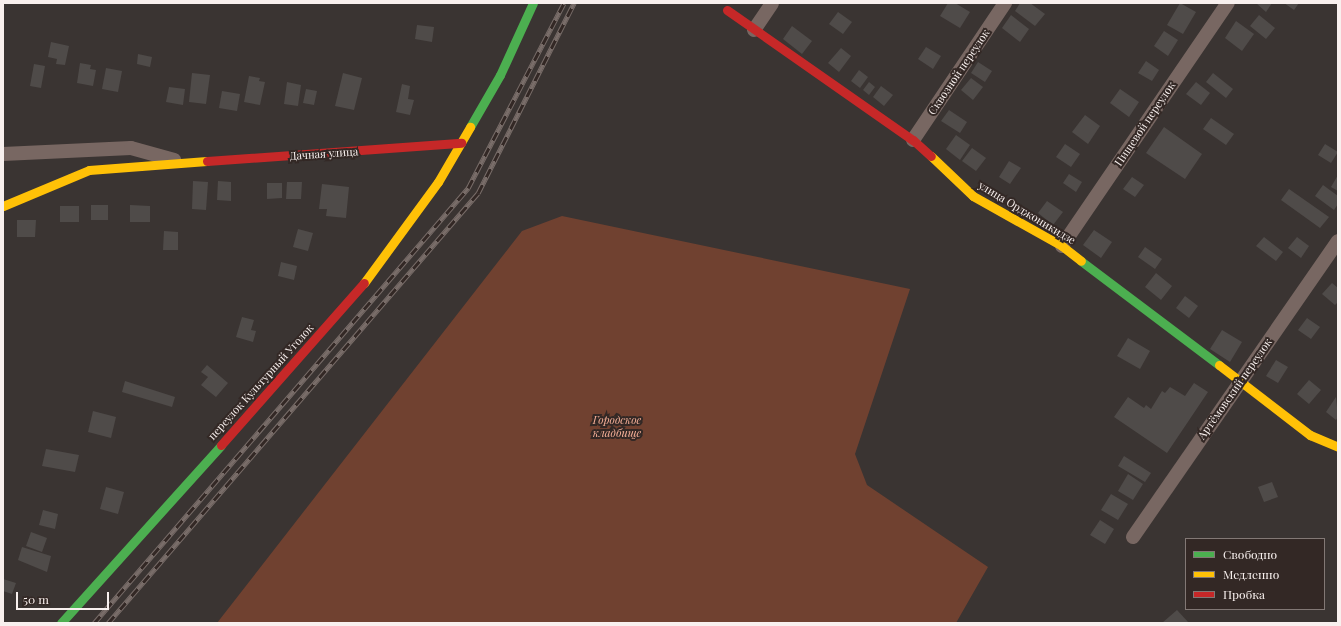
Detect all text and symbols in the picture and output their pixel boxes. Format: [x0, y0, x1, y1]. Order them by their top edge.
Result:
street label: Сквозной переулок [925, 27, 993, 117]
street label: Пищевой переулок [1112, 79, 1178, 169]
street label: Дачная улица [289, 145, 359, 163]
street label: улица Орджоникидзе [976, 179, 1078, 247]
street label: переулок Культурный Уголок [206, 321, 316, 443]
street label: Артёмовский переулок [1195, 336, 1275, 442]
park label: Городское кладбище [593, 414, 641, 440]
legend [1185, 538, 1325, 610]
text: Свободно [1223, 546, 1277, 562]
text: Медленно [1223, 566, 1279, 582]
scale bar [18, 584, 111, 610]
text: Пробка [1223, 586, 1265, 602]
text: 50 m [23, 591, 49, 607]

